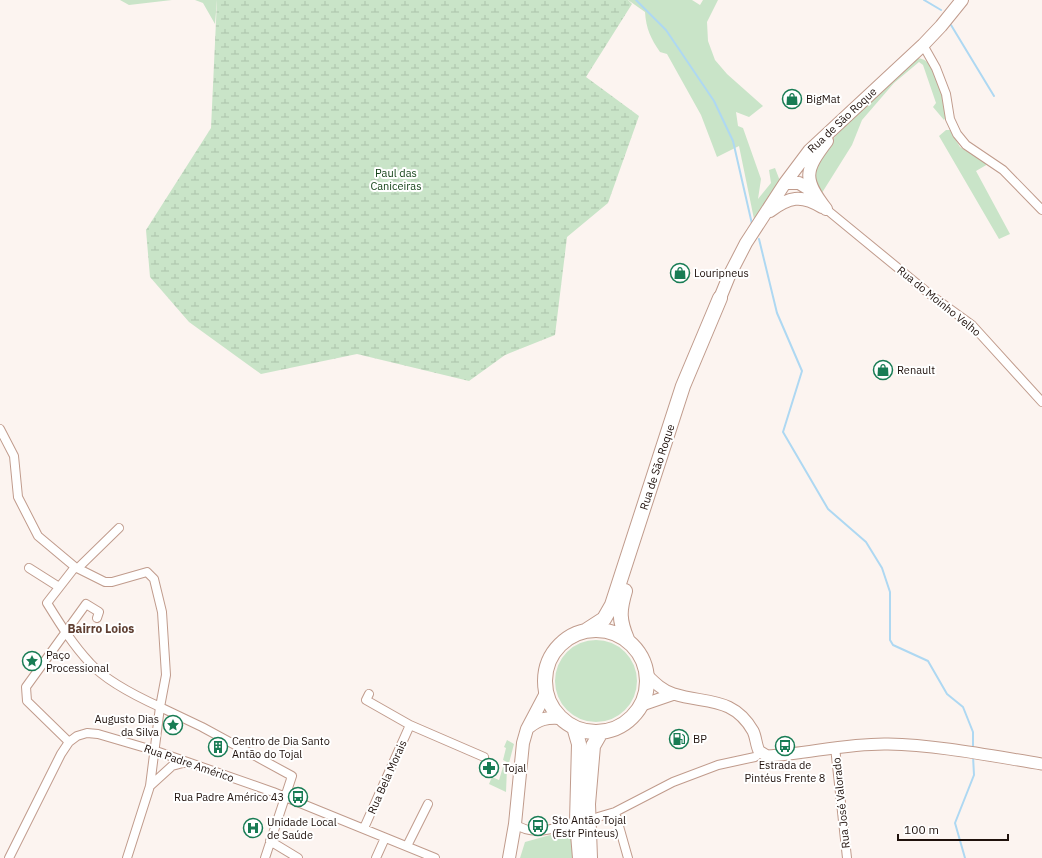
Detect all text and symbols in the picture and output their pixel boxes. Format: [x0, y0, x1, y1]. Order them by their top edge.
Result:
street label: Rua de São Roque [804, 84, 880, 156]
shop icon: BigMat [781, 88, 803, 110]
place label: BigMat [806, 92, 841, 106]
park label: Paul das Caniceiras [370, 166, 422, 193]
shop icon: Louripneus [669, 262, 691, 284]
street label: Rua do Moinho Velho [894, 263, 984, 339]
place label: Louripneus [694, 266, 749, 280]
shop icon: Renault [872, 359, 894, 381]
place label: Renault [897, 363, 935, 377]
street label: Rua de São Roque [637, 422, 677, 512]
district label: Bairro Loios [68, 621, 134, 636]
place label: Paço Processional [46, 648, 109, 675]
place icon: Paço Processional [21, 650, 43, 672]
place label: Augusto Dias da Silva [94, 712, 159, 739]
place icon: Augusto Dias da Silva [162, 714, 184, 736]
fuel station icon: BP [668, 728, 690, 750]
place label: BP [693, 732, 707, 746]
place label: Centro de Dia Santo Antão do Tojal [232, 734, 330, 761]
bus stop icon: Estrada de Pintéus Frente 8 [774, 735, 796, 757]
building icon: Centro de Dia Santo Antão do Tojal [207, 736, 229, 758]
street label: Rua Bela Morais [364, 738, 410, 816]
street label: Rua Padre Américo [142, 741, 236, 785]
pharmacy icon: Tojal [478, 757, 500, 779]
street label: Rua José Valorado [829, 757, 853, 849]
place label: Estrada de Pintéus Frente 8 [745, 758, 825, 785]
place label: Tojal [503, 761, 526, 775]
bus stop icon: Rua Padre Américo 43 [287, 786, 309, 808]
place label: Rua Padre Américo 43 [174, 790, 284, 804]
place label: Sto Antão Tojal (Estr Pinteus) [552, 813, 626, 840]
place label: Unidade Local de Saúde [267, 815, 337, 842]
bus stop icon: Sto Antão Tojal (Estr Pinteus) [527, 815, 549, 837]
scale bar [898, 816, 1008, 842]
hospital icon: Unidade Local de Saúde [242, 817, 264, 839]
text: 100 m [904, 822, 939, 837]

